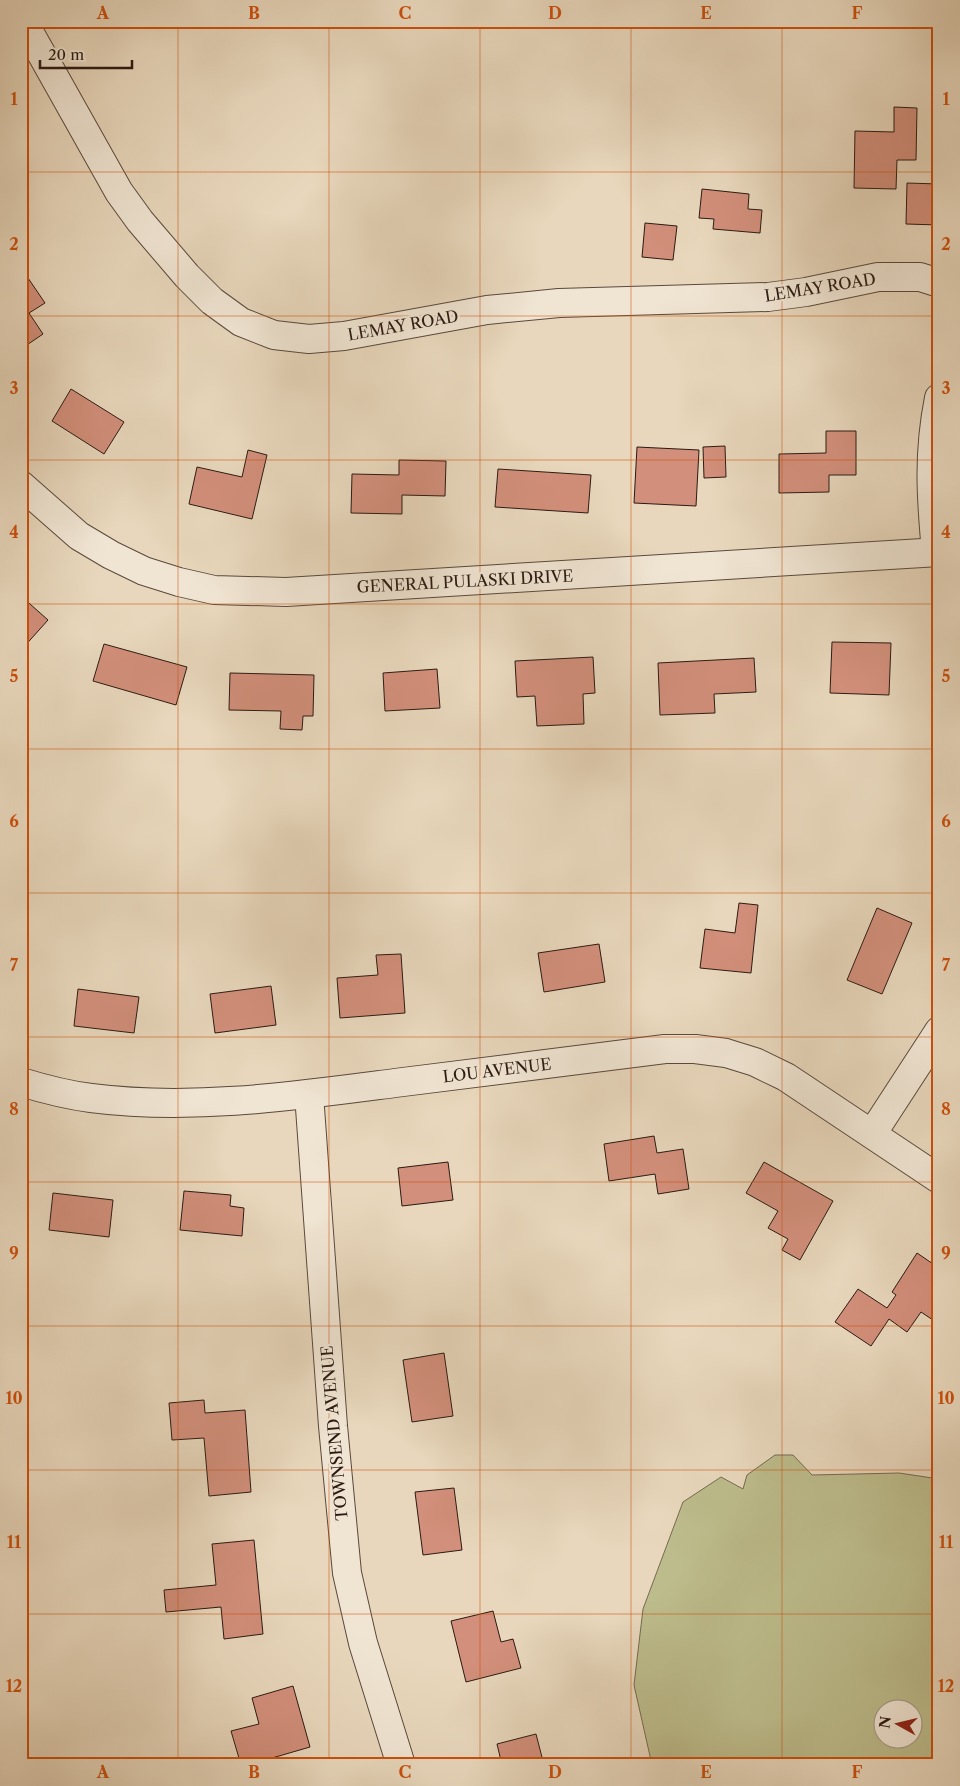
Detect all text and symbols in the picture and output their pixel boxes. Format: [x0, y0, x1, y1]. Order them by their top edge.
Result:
text: A [96, 3, 110, 23]
text: B [248, 3, 260, 23]
text: C [399, 3, 411, 23]
text: D [548, 3, 562, 23]
text: E [700, 3, 712, 23]
text: F [852, 3, 863, 23]
scale bar [40, 38, 132, 70]
text: 20 m [48, 45, 84, 64]
text: 1 [10, 89, 18, 109]
text: 1 [942, 89, 950, 109]
text: 2 [9, 234, 19, 254]
text: 2 [941, 234, 951, 254]
street label: LEMAY ROAD [763, 268, 877, 306]
street label: LEMAY ROAD [346, 305, 460, 345]
text: 3 [9, 378, 19, 398]
text: 3 [941, 378, 951, 398]
text: 4 [9, 522, 19, 542]
text: 4 [941, 522, 951, 542]
street label: GENERAL PULASKI DRIVE [356, 565, 574, 597]
text: 5 [10, 666, 19, 686]
text: 5 [942, 666, 951, 686]
text: 6 [9, 811, 19, 831]
text: 6 [941, 811, 951, 831]
text: 7 [10, 955, 19, 975]
text: 7 [942, 955, 951, 975]
street label: LOU AVENUE [442, 1053, 552, 1087]
text: 8 [9, 1099, 19, 1119]
text: 8 [941, 1099, 951, 1119]
text: 9 [9, 1243, 19, 1263]
text: 9 [941, 1243, 951, 1263]
street label: TOWNSEND AVENUE [316, 1345, 352, 1521]
text: 10 [5, 1388, 23, 1408]
text: 10 [937, 1388, 955, 1408]
text: 11 [7, 1532, 22, 1552]
text: 11 [939, 1532, 954, 1552]
text: 12 [6, 1676, 22, 1696]
text: 12 [938, 1676, 954, 1696]
north arrow [872, 1698, 922, 1748]
text: N [875, 1715, 895, 1729]
text: A [96, 1762, 110, 1782]
text: B [248, 1762, 260, 1782]
text: C [399, 1762, 411, 1782]
text: D [548, 1762, 562, 1782]
text: E [700, 1762, 712, 1782]
text: F [852, 1762, 863, 1782]

